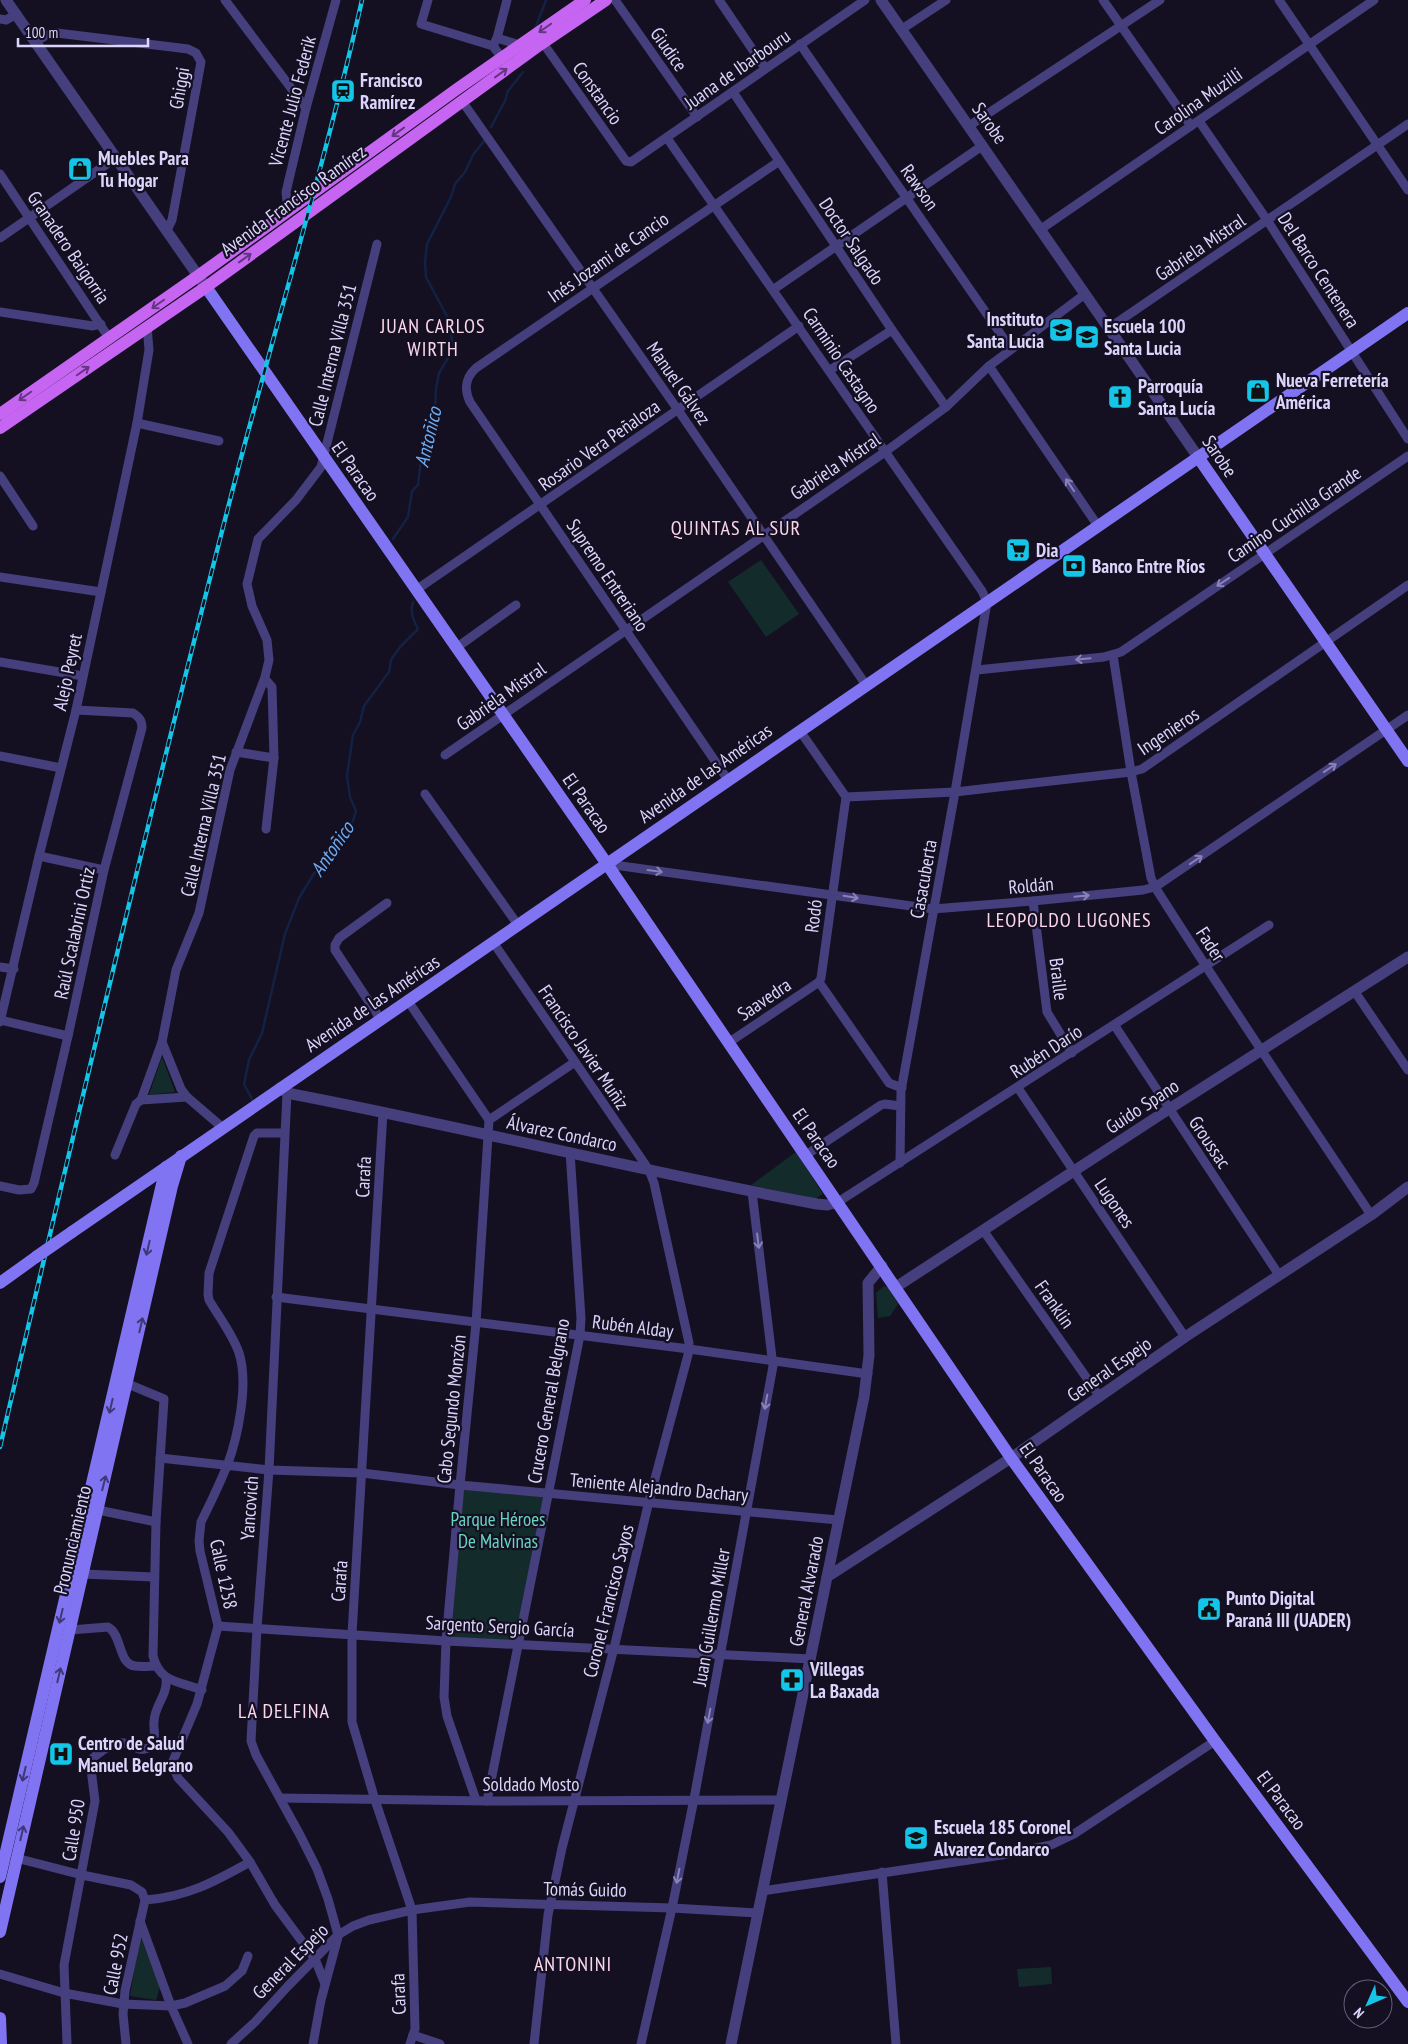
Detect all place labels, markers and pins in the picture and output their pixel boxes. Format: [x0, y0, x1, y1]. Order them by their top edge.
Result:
place label: Francisco Ramírez [360, 68, 422, 114]
station icon: Francisco Ramírez [330, 78, 356, 104]
place label: Muebles Para Tu Hogar [98, 146, 189, 192]
shop icon: Muebles Para Tu Hogar [67, 156, 93, 182]
place label: Instituto Santa Lucia [967, 307, 1044, 353]
place label: Escuela 100 Santa Lucia [1104, 314, 1186, 360]
school or university icon: Instituto Santa Lucia [1048, 317, 1074, 343]
school or university icon: Escuela 100 Santa Lucia [1074, 324, 1100, 350]
place label: Nueva Ferretería América [1275, 368, 1389, 414]
place label: Parroquía Santa Lucía [1138, 374, 1215, 420]
shop icon: Nueva Ferretería América [1245, 378, 1271, 404]
church icon: Parroquía Santa Lucía [1107, 384, 1133, 410]
supermarket icon: Dia [1005, 537, 1031, 563]
place label: Dia [1036, 538, 1058, 562]
bank icon: Banco Entre Ríos [1061, 553, 1087, 579]
place label: Banco Entre Ríos [1092, 554, 1206, 578]
place label: Punto Digital Paraná III (UADER) [1226, 1586, 1351, 1632]
public building icon: Punto Digital Paraná III (UADER) [1196, 1596, 1222, 1622]
place label: Villegas La Baxada [809, 1657, 880, 1703]
pharmacy icon: Villegas La Baxada [779, 1667, 805, 1693]
place label: Centro de Salud Manuel Belgrano [78, 1731, 193, 1777]
hospital icon: Centro de Salud Manuel Belgrano [48, 1741, 74, 1767]
place label: Escuela 185 Coronel Alvarez Condarco [933, 1815, 1072, 1861]
school or university icon: Escuela 185 Coronel Alvarez Condarco [903, 1825, 929, 1851]

